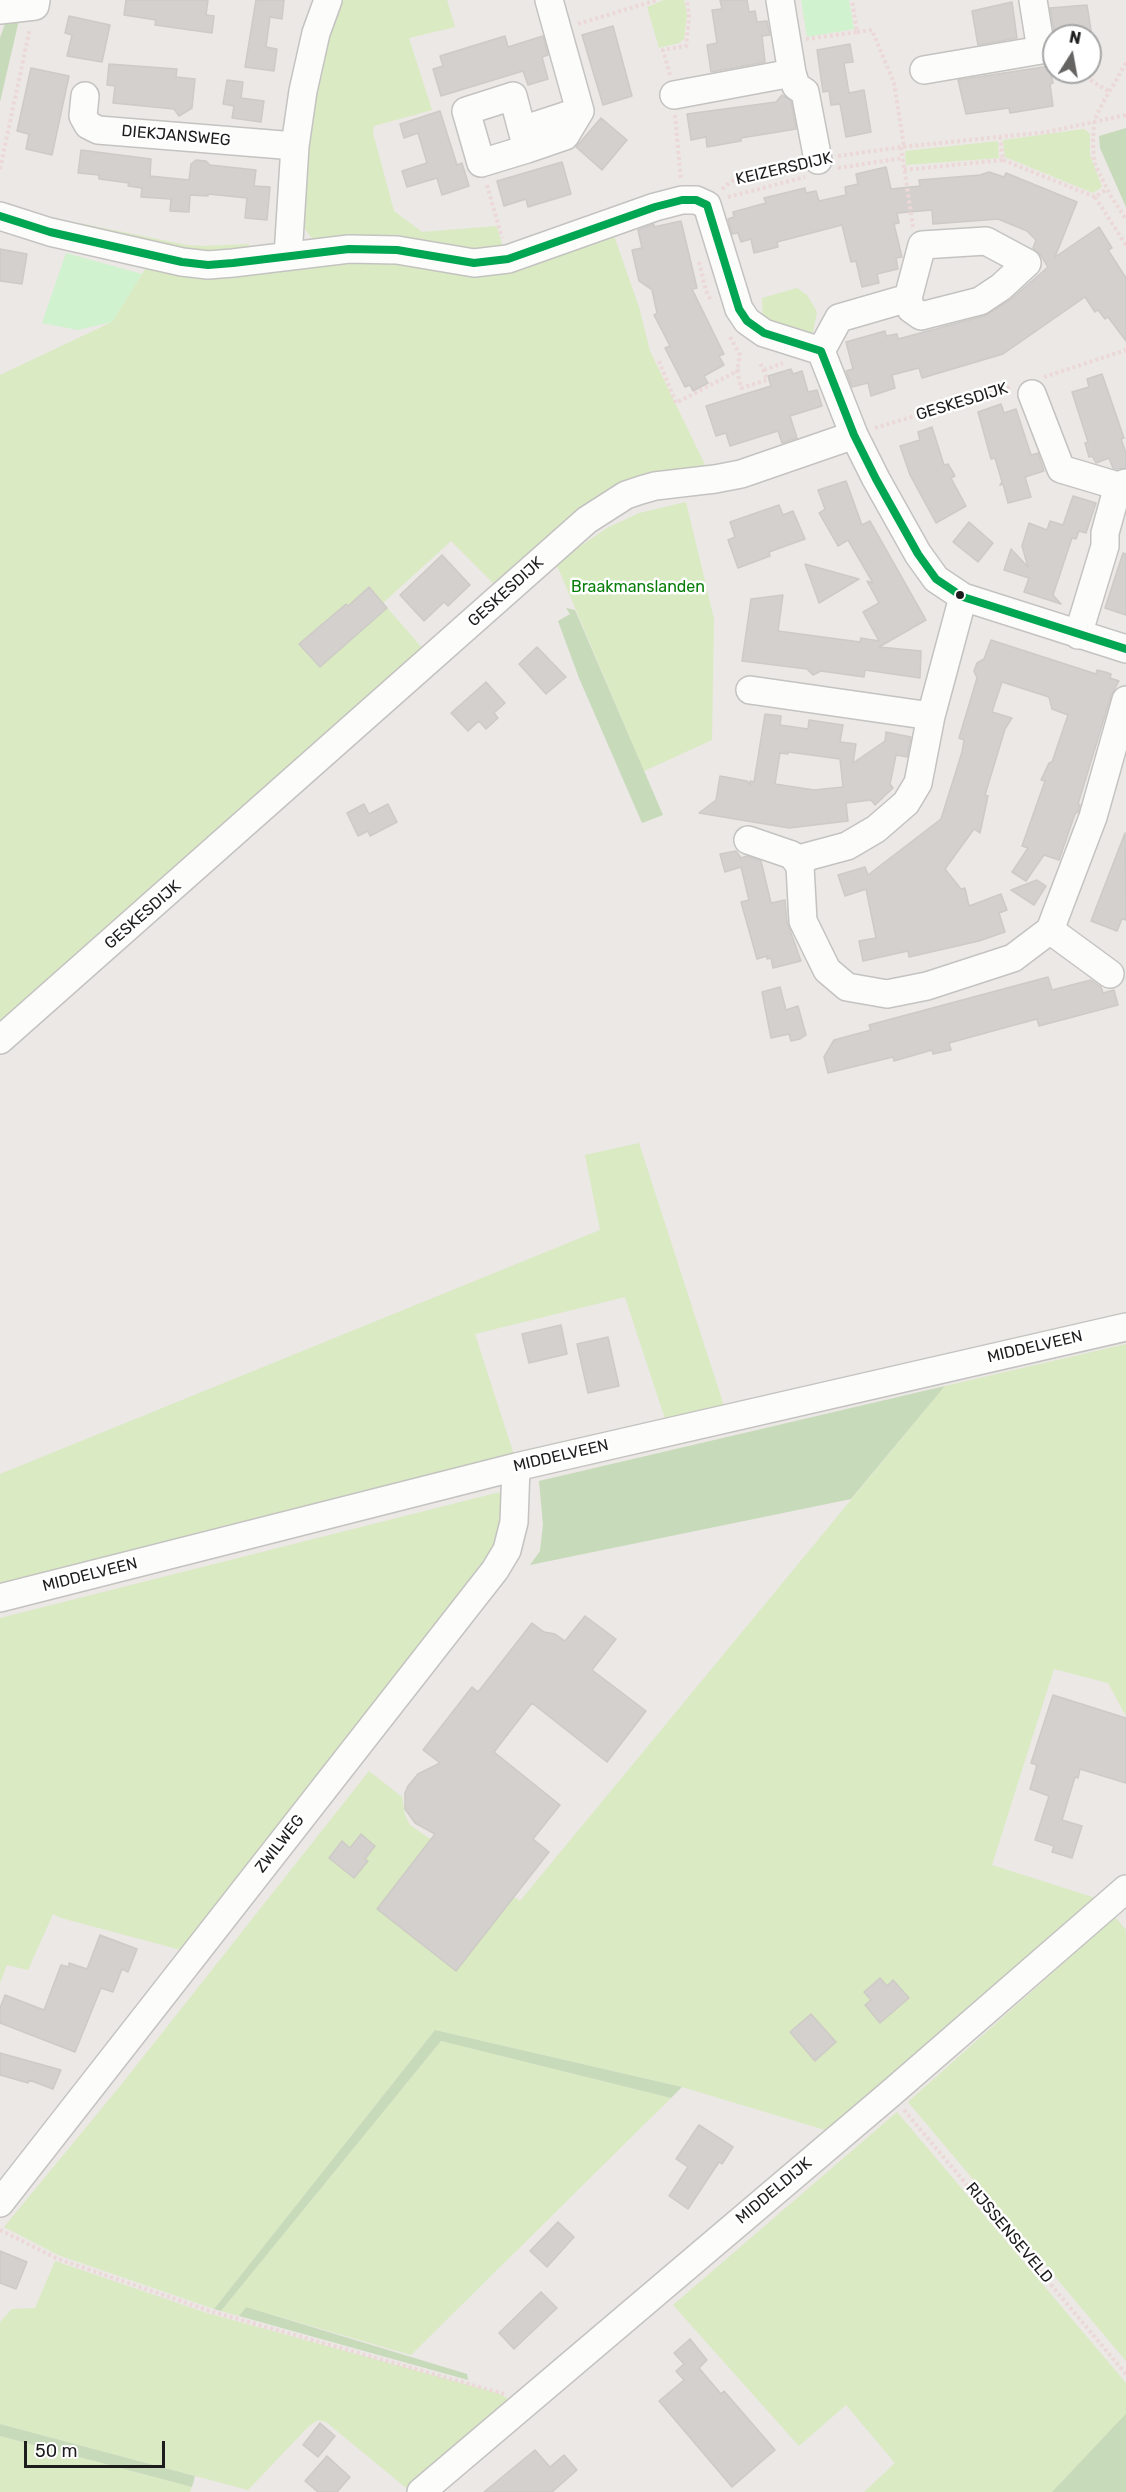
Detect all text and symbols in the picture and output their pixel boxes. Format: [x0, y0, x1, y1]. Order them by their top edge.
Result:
north arrow [1042, 24, 1102, 84]
text: N [1068, 27, 1083, 48]
street label: DIEKJANSWEG [121, 122, 231, 150]
street label: KEIZERSDIJK [734, 149, 834, 189]
street label: GESKESDIJK [914, 379, 1010, 425]
street label: GESKESDIJK [464, 553, 548, 631]
park label: Braakmanslanden [571, 577, 705, 597]
unlabelled marker [954, 589, 966, 601]
street label: GESKESDIJK [101, 877, 185, 953]
street label: MIDDELVEEN [985, 1327, 1085, 1367]
street label: MIDDELVEEN [511, 1436, 611, 1476]
street label: MIDDELVEEN [40, 1554, 140, 1596]
street label: ZWILWEG [251, 1811, 309, 1877]
street label: MIDDELDIJK [732, 2154, 816, 2228]
street label: RIJSSENSEVELD [961, 2179, 1057, 2287]
scale bar [27, 2429, 168, 2467]
text: 50 m [35, 2440, 78, 2462]

